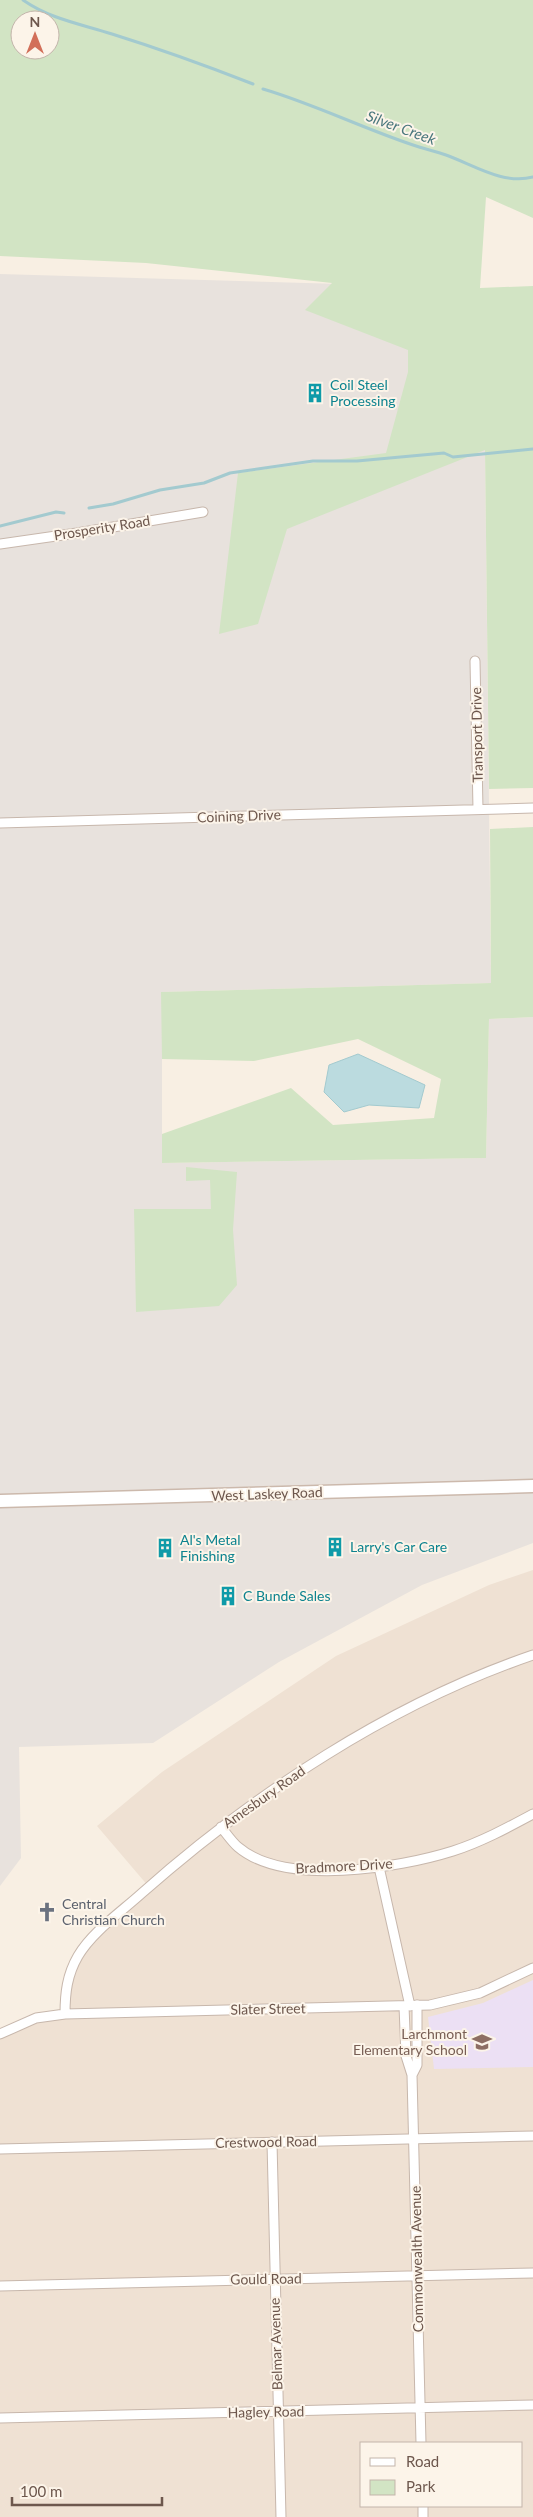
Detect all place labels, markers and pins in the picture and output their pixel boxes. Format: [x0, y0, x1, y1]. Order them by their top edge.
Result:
place label: Coil Steel Processing [330, 376, 396, 409]
building icon: Coil Steel Processing [304, 382, 326, 404]
place label: Al's Metal Finishing [180, 1531, 241, 1564]
building icon: Larry's Car Care [324, 1536, 346, 1558]
building icon: Al's Metal Finishing [154, 1537, 176, 1559]
place label: Larry's Car Care [350, 1538, 447, 1555]
building icon: C Bunde Sales [217, 1585, 239, 1607]
place label: C Bunde Sales [243, 1587, 331, 1604]
place label: Central Christian Church [62, 1895, 165, 1928]
church icon: Central Christian Church [36, 1901, 58, 1923]
place label: Larchmont Elementary School [353, 2025, 467, 2058]
school or university icon: Larchmont Elementary School [471, 2031, 493, 2053]

